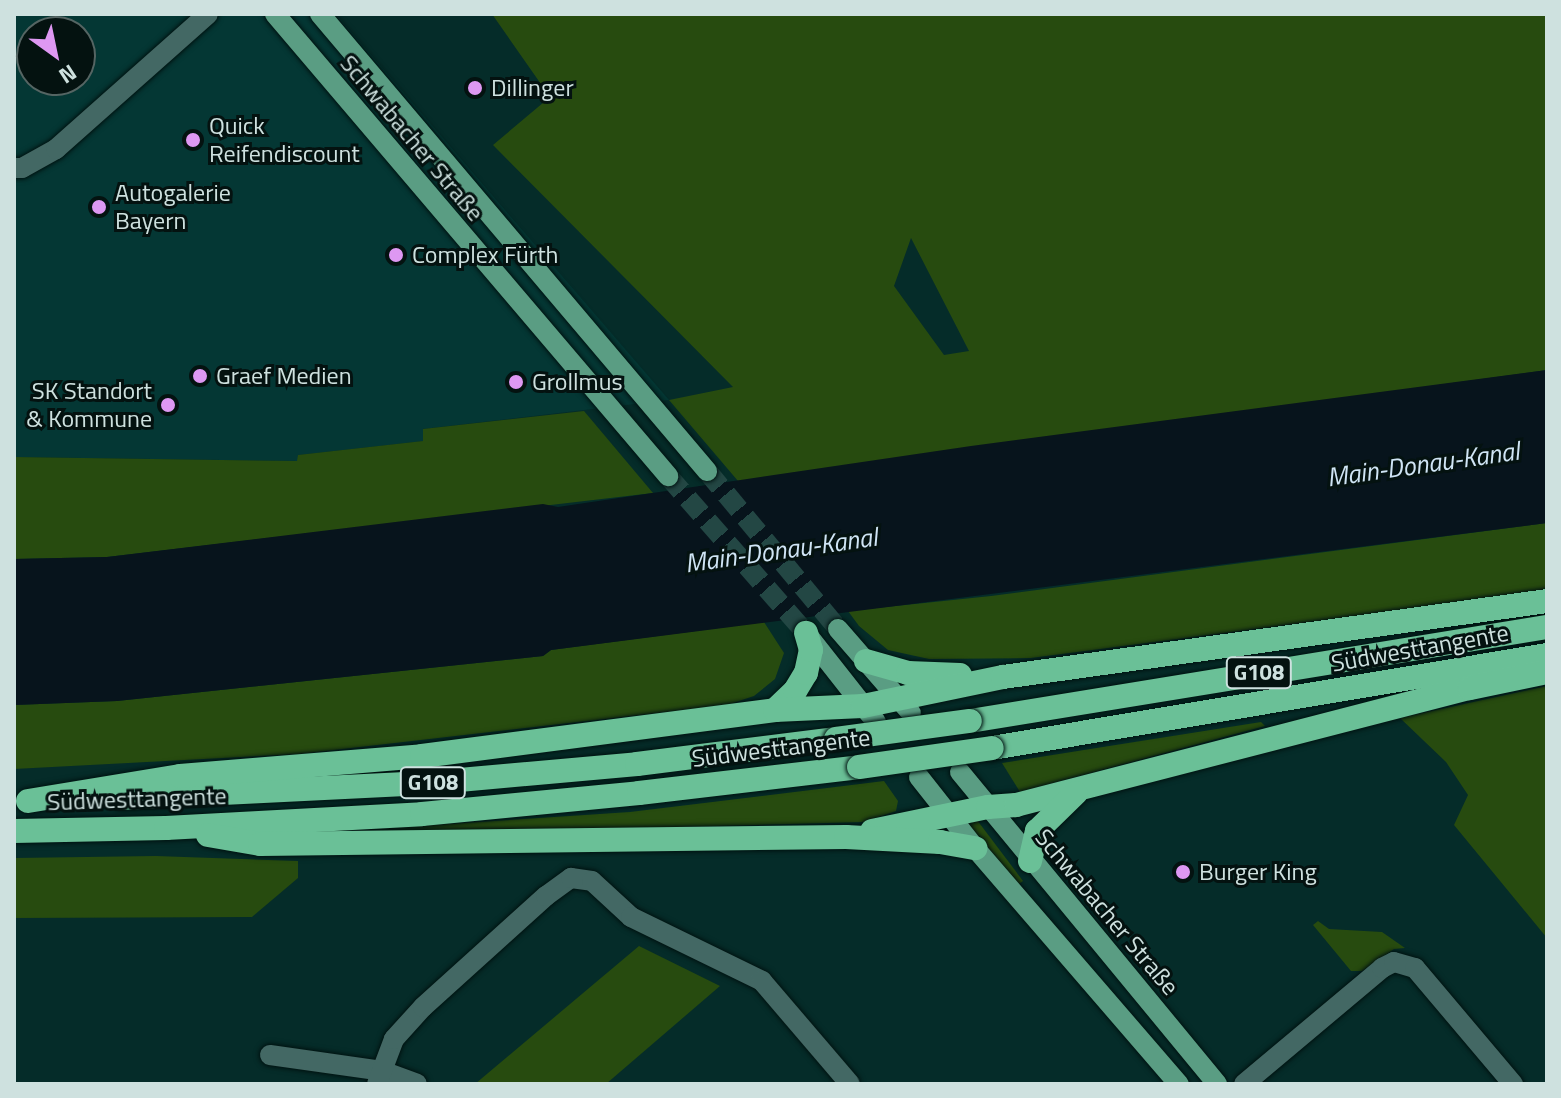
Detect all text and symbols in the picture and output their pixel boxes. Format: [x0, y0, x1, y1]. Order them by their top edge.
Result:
north arrow [16, 16, 96, 96]
street label: Schwabacher Straße [334, 49, 490, 227]
text: N [52, 56, 84, 93]
place label: Dillinger [491, 74, 574, 102]
marker: Dillinger [466, 79, 484, 97]
place label: Quick Reifendiscount [209, 112, 360, 168]
marker: Quick Reifendiscount [184, 131, 202, 149]
place label: Autogalerie Bayern [115, 179, 231, 235]
marker: Autogalerie Bayern [90, 198, 108, 216]
place label: Complex Fürth [412, 241, 558, 269]
marker: Complex Fürth [387, 246, 405, 264]
place label: Graef Medien [216, 362, 352, 390]
marker: Graef Medien [191, 367, 209, 385]
place label: Grollmus [532, 368, 623, 396]
marker: Grollmus [507, 373, 525, 391]
place label: SK Standort & Kommune [26, 377, 152, 433]
marker: SK Standort & Kommune [159, 396, 177, 414]
water label: Main-Donau-Kanal [1325, 435, 1521, 493]
water label: Main-Donau-Kanal [683, 521, 879, 579]
street label: Südwesttangente [1329, 618, 1511, 678]
road number: G108 [1225, 655, 1293, 691]
street label: Südwesttangente [690, 723, 872, 773]
road number: G108 [399, 765, 467, 801]
street label: Südwesttangente [47, 781, 227, 817]
street label: Schwabacher Straße [1029, 823, 1185, 1001]
place label: Burger King [1199, 858, 1317, 886]
marker: Burger King [1174, 863, 1192, 881]

